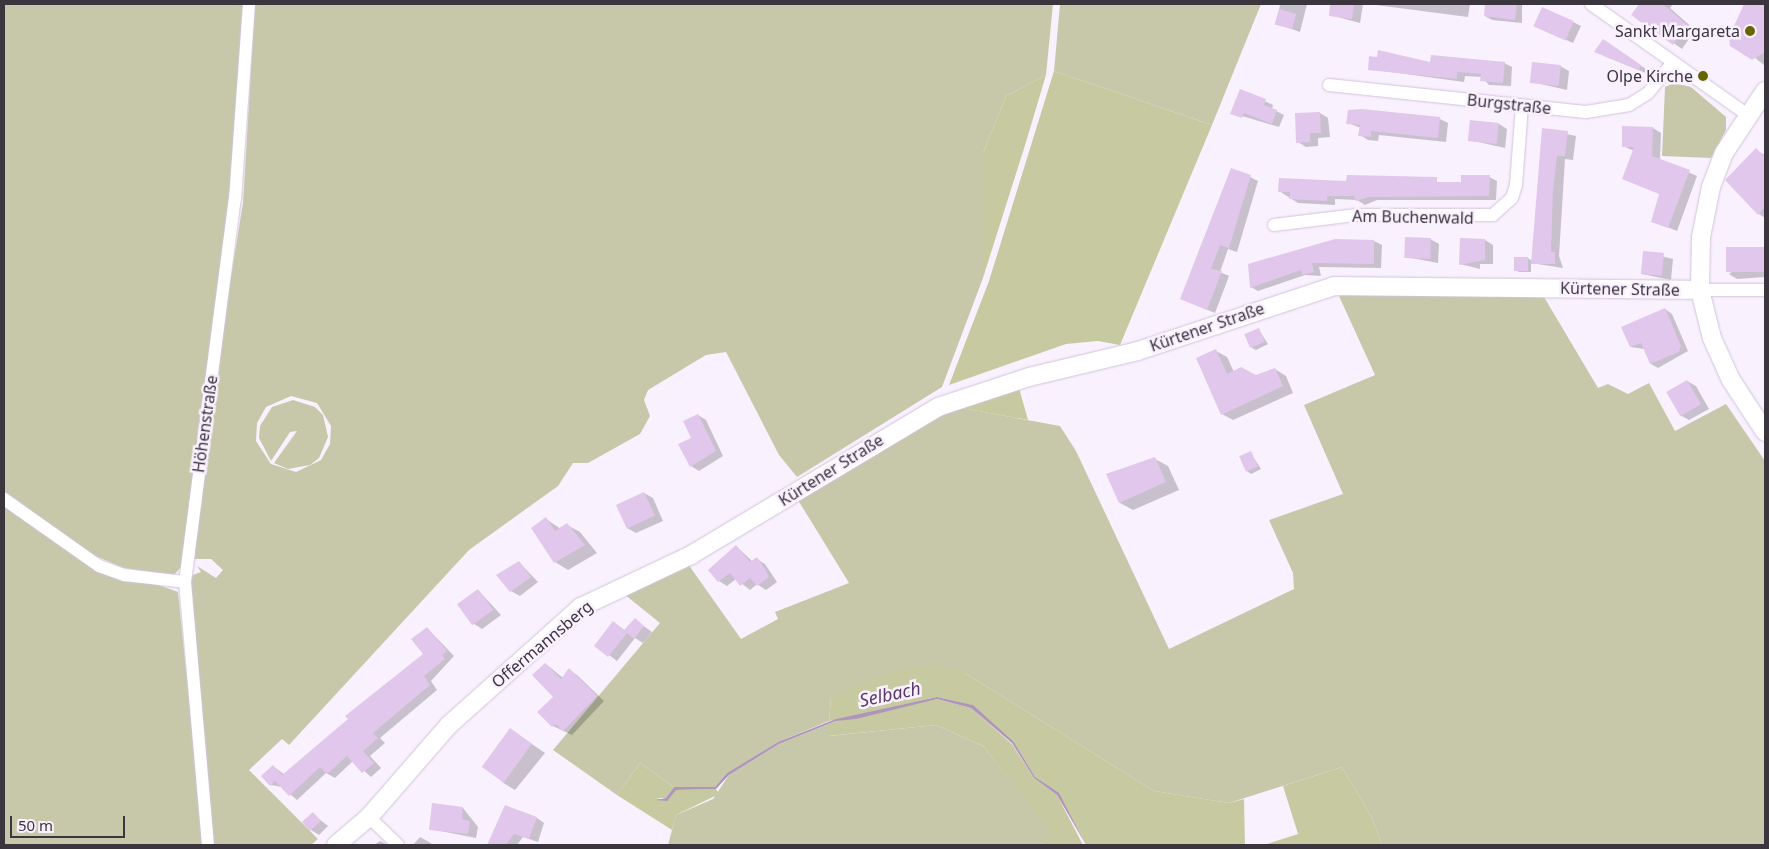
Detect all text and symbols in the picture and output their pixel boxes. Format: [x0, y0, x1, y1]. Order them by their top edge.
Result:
place label: Sankt Margareta [1615, 21, 1740, 41]
marker: Sankt Margareta [1744, 25, 1756, 37]
place label: Olpe Kirche [1606, 66, 1693, 86]
marker: Olpe Kirche [1697, 70, 1709, 82]
street label: Burgstraße [1466, 90, 1552, 118]
street label: Am Buchenwald [1352, 206, 1474, 228]
street label: Kürtener Straße [1560, 278, 1680, 300]
street label: Kürtener Straße [1147, 298, 1267, 356]
street label: Höhenstraße [189, 374, 221, 474]
street label: Kürtener Straße [775, 430, 887, 510]
street label: Offermannsberg [488, 596, 596, 692]
water label: Selbach [857, 677, 923, 711]
scale bar [12, 806, 128, 838]
text: 50 m [18, 815, 53, 835]

